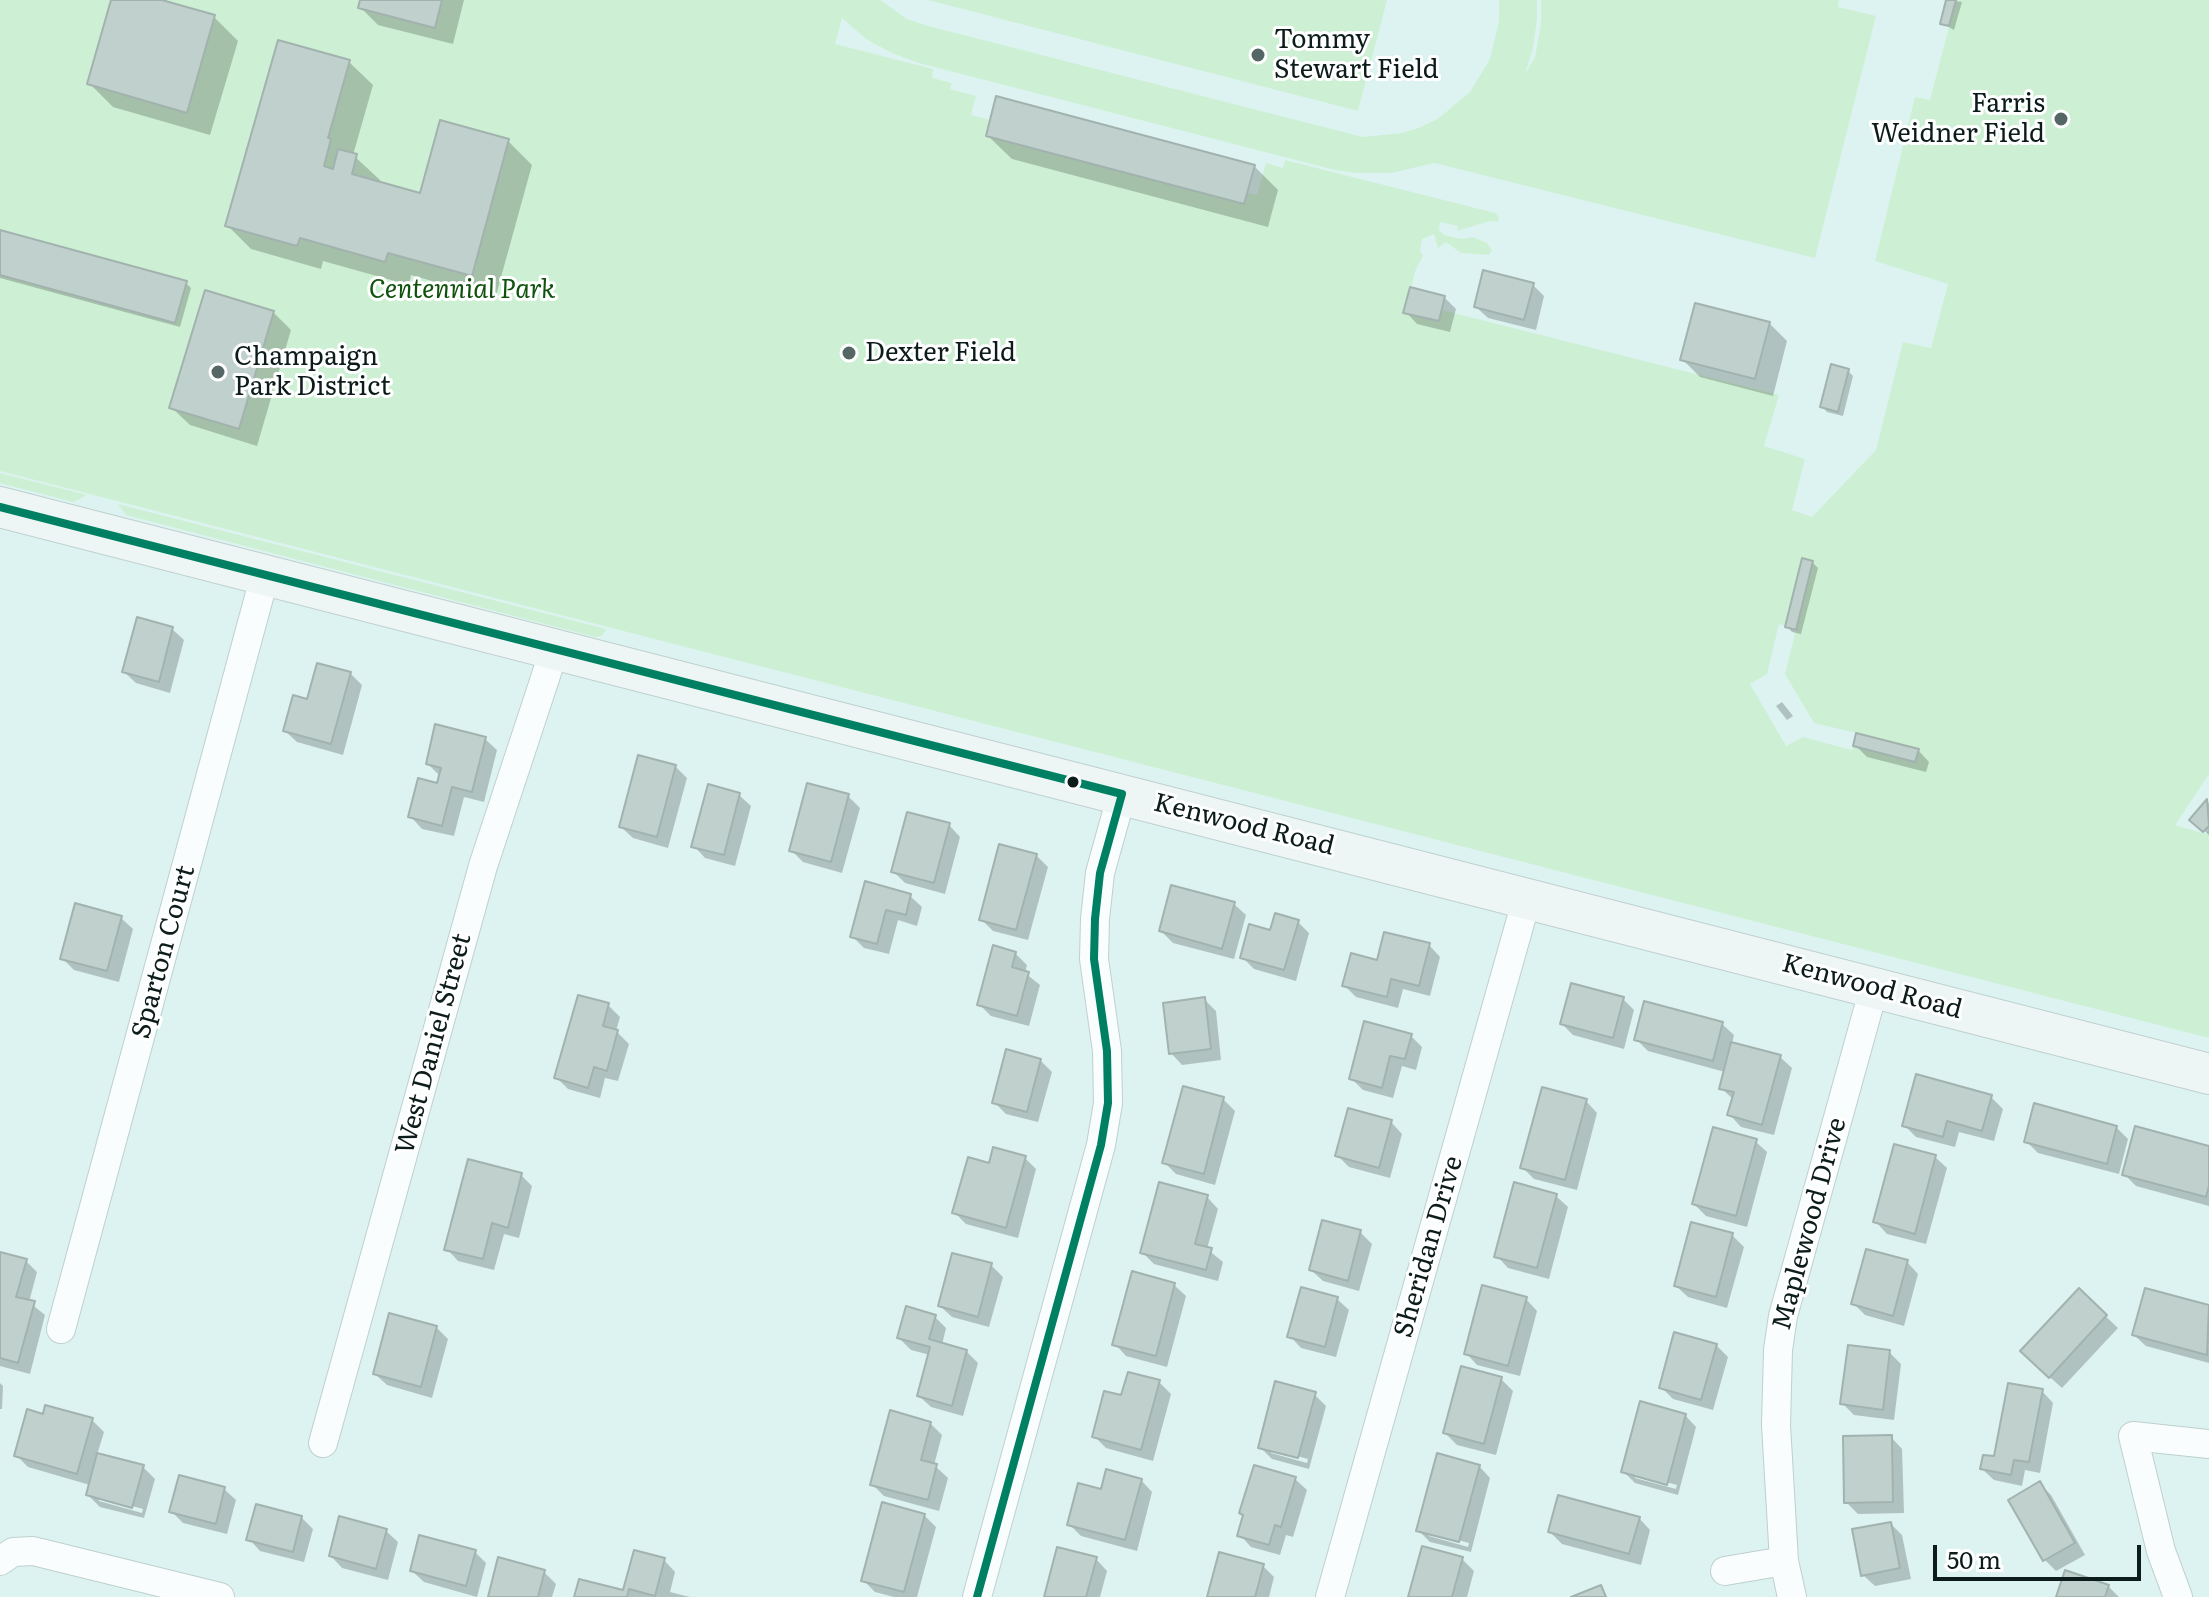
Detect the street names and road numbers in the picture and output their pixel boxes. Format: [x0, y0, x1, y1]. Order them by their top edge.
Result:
street label: Kenwood Road [1150, 787, 1338, 863]
street label: Sparton Court [126, 862, 202, 1042]
street label: West Daniel Street [390, 930, 478, 1158]
street label: Kenwood Road [1779, 948, 1965, 1026]
street label: Maplewood Drive [1767, 1114, 1853, 1334]
street label: Sheridan Drive [1388, 1153, 1470, 1341]

